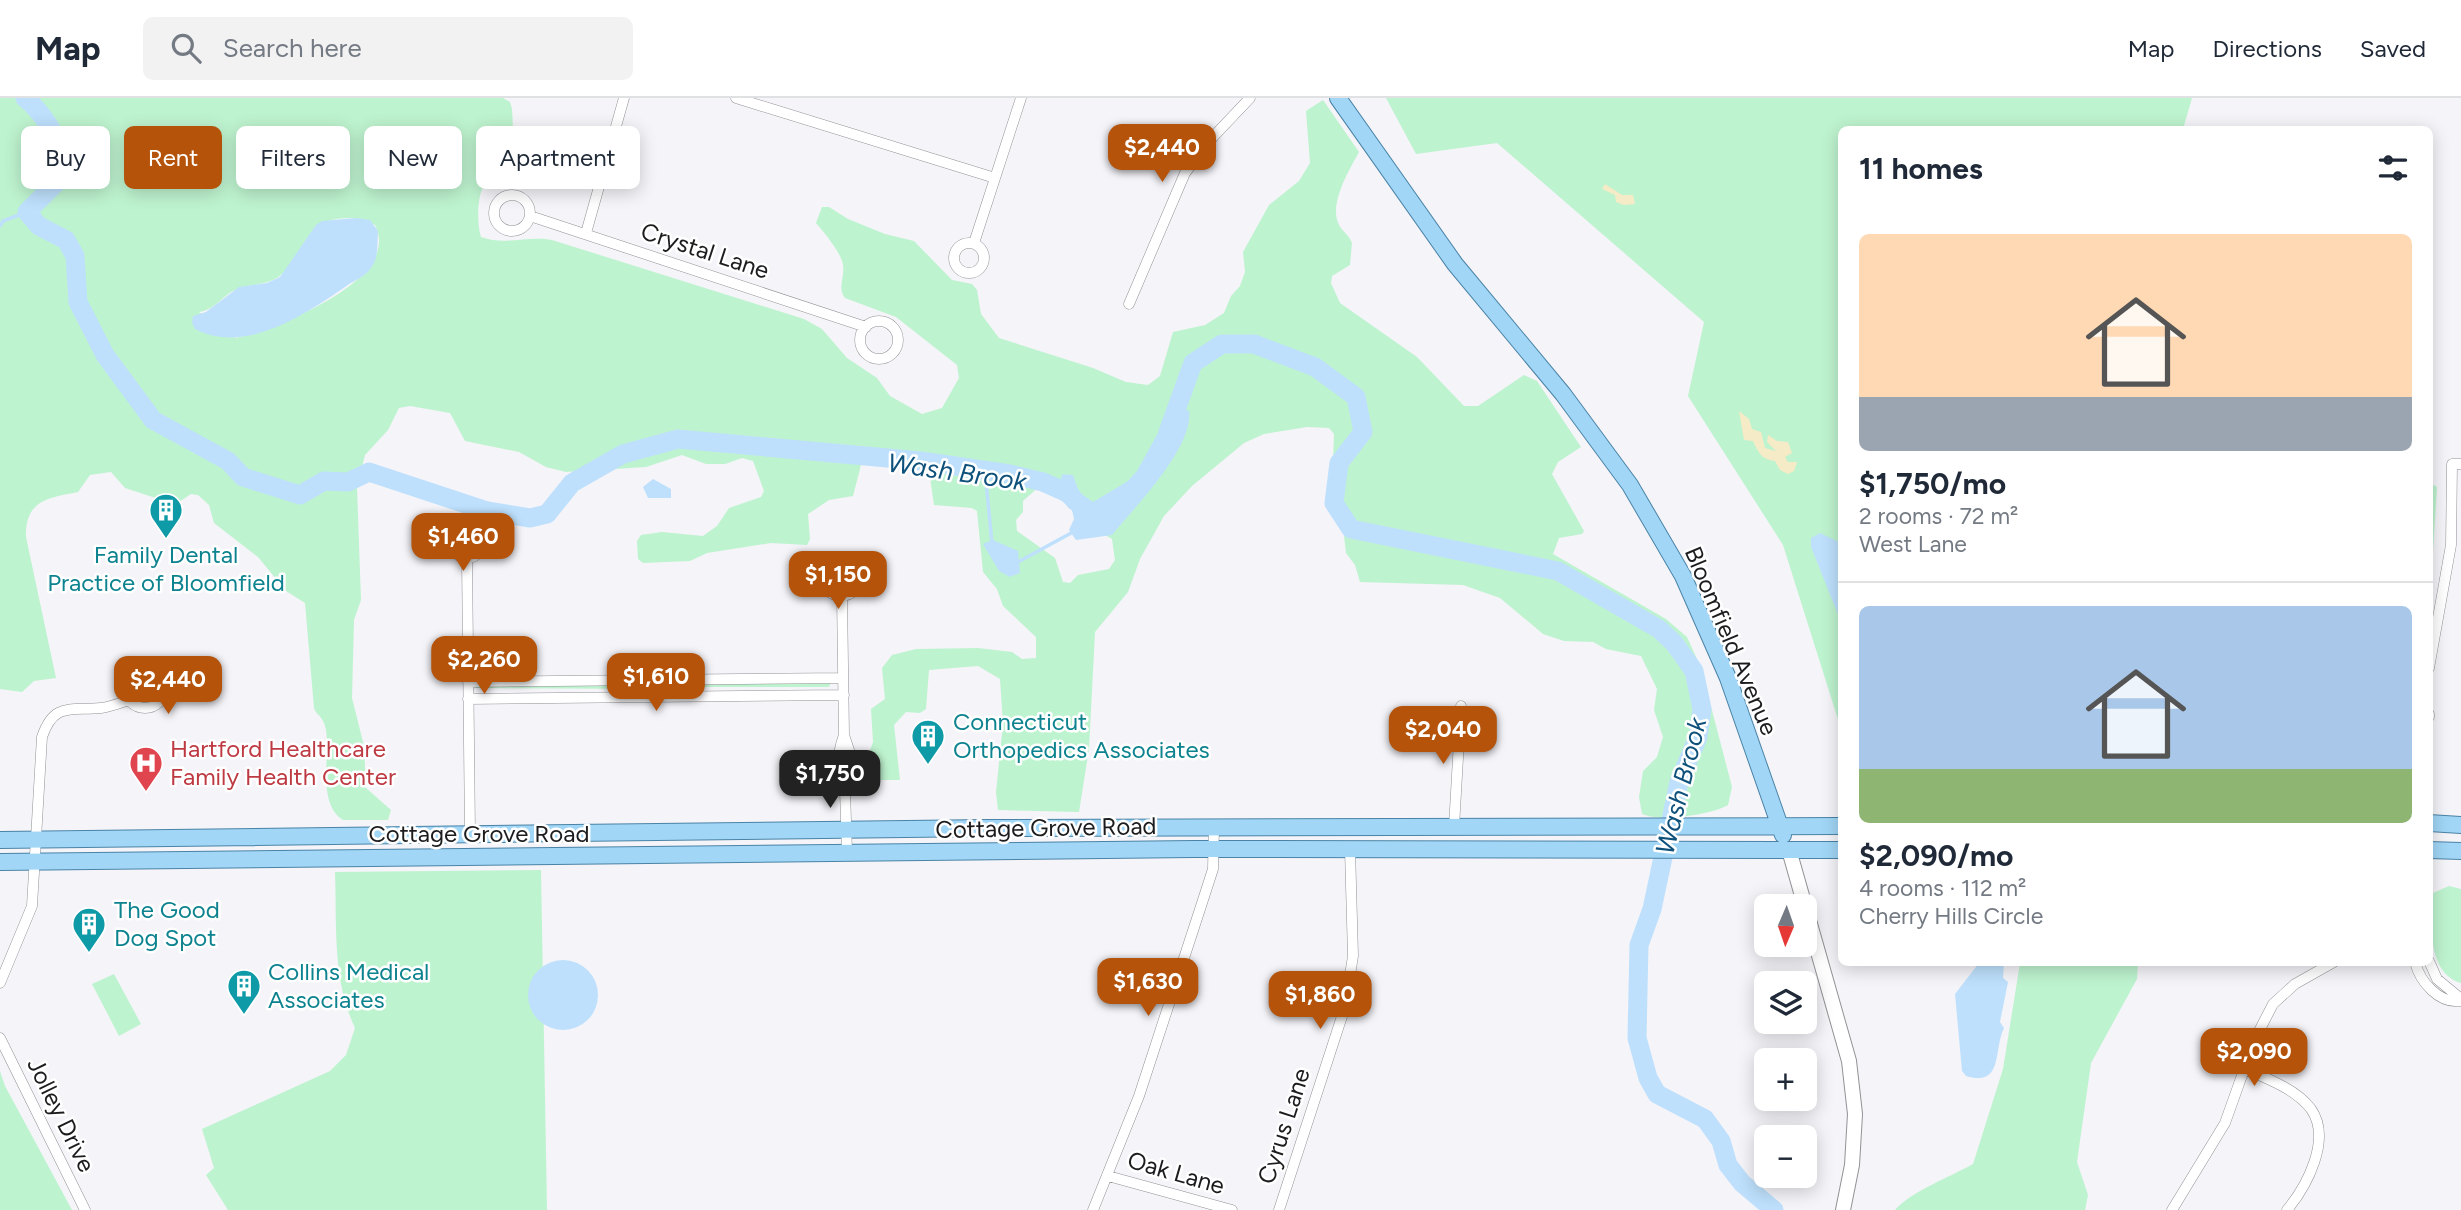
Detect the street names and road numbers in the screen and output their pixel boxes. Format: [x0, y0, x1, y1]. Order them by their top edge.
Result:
street label: Crystal Lane [637, 216, 773, 285]
street label: Bloomfield Avenue [1679, 542, 1784, 740]
street label: Cottage Grove Road [935, 811, 1157, 844]
street label: Cottage Grove Road [368, 819, 590, 848]
street label: Jolley Drive [21, 1053, 102, 1177]
street label: Cyrus Lane [1251, 1064, 1316, 1187]
street label: Oak Lane [1124, 1145, 1228, 1200]

